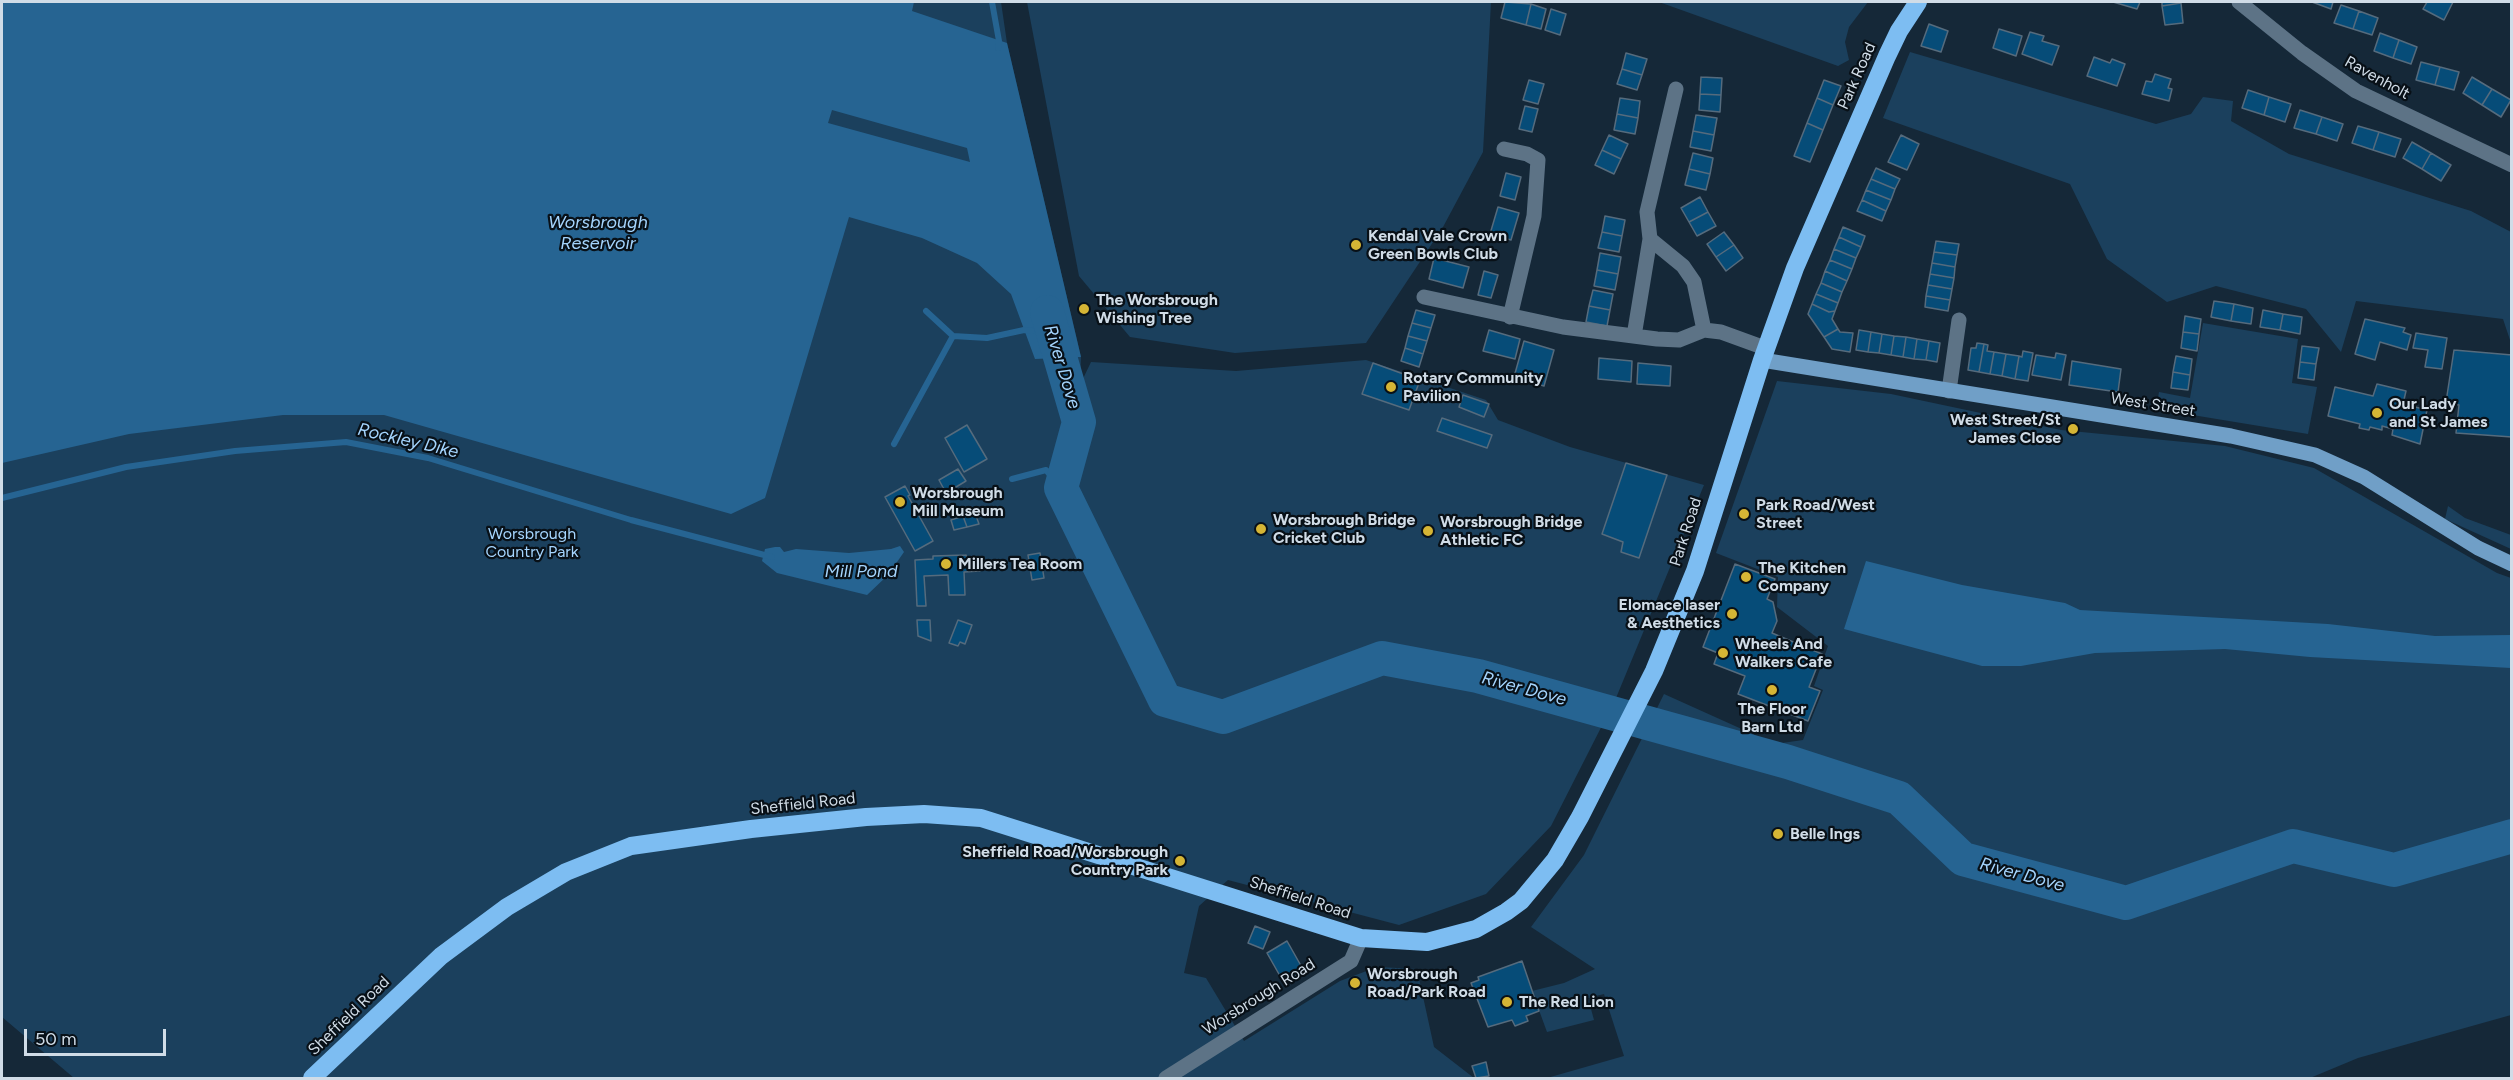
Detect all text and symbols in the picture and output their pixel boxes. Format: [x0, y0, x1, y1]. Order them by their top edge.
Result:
street label: Park Road [1834, 40, 1880, 112]
street label: Ravenholt [2341, 52, 2413, 104]
water label: Worsbrough Reservoir [548, 212, 648, 254]
place label: Kendal Vale Crown Green Bowls Club [1368, 226, 1507, 264]
marker: Kendal Vale Crown Green Bowls Club [1349, 238, 1363, 252]
place label: The Worsbrough Wishing Tree [1096, 290, 1218, 328]
marker: The Worsbrough Wishing Tree [1077, 302, 1091, 316]
water label: River Dove [1039, 322, 1085, 412]
place label: Rotary Community Pavilion [1403, 368, 1543, 406]
marker: Rotary Community Pavilion [1384, 380, 1398, 394]
street label: West Street [2109, 389, 2197, 421]
place label: Our Lady and St James [2389, 394, 2488, 432]
marker: Our Lady and St James [2370, 406, 2384, 420]
place label: West Street/St James Close [1950, 410, 2061, 448]
water label: Rockley Dike [355, 419, 461, 463]
marker: West Street/St James Close [2066, 422, 2080, 436]
place label: Worsbrough Mill Museum [912, 483, 1004, 521]
marker: Worsbrough Mill Museum [893, 495, 907, 509]
street label: Park Road [1666, 495, 1706, 569]
place label: Park Road/West Street [1756, 495, 1875, 533]
marker: Park Road/West Street [1737, 507, 1751, 521]
place label: Worsbrough Bridge Cricket Club [1273, 510, 1415, 548]
place label: Worsbrough Bridge Athletic FC [1440, 512, 1582, 550]
marker: Worsbrough Bridge Cricket Club [1254, 522, 1268, 536]
park label: Worsbrough Country Park [486, 524, 578, 562]
marker: Worsbrough Bridge Athletic FC [1421, 524, 1435, 538]
place label: Millers Tea Room [958, 554, 1082, 574]
marker: Millers Tea Room [939, 557, 953, 571]
place label: The Kitchen Company [1758, 558, 1846, 596]
water label: Mill Pond [824, 561, 898, 583]
marker: The Kitchen Company [1739, 570, 1753, 584]
place label: Elomace laser & Aesthetics [1619, 595, 1720, 633]
marker: Elomace laser & Aesthetics [1725, 607, 1739, 621]
place label: Wheels And Walkers Cafe [1735, 634, 1832, 672]
marker: Wheels And Walkers Cafe [1716, 646, 1730, 660]
water label: River Dove [1479, 667, 1569, 711]
marker: The Floor Barn Ltd [1765, 683, 1779, 697]
place label: The Floor Barn Ltd [1738, 699, 1806, 737]
street label: Sheffield Road [750, 789, 856, 819]
place label: Belle Ings [1790, 824, 1860, 844]
marker: Belle Ings [1771, 827, 1785, 841]
place label: Sheffield Road/Worsbrough Country Park [962, 842, 1168, 880]
water label: River Dove [1977, 853, 2067, 897]
marker: Sheffield Road/Worsbrough Country Park [1173, 854, 1187, 868]
street label: Sheffield Road [1247, 873, 1353, 923]
street label: Worsbrough Road [1199, 955, 1319, 1039]
place label: Worsbrough Road/Park Road [1367, 964, 1486, 1002]
street label: Sheffield Road [304, 972, 394, 1060]
marker: Worsbrough Road/Park Road [1348, 976, 1362, 990]
place label: The Red Lion [1519, 992, 1614, 1012]
marker: The Red Lion [1500, 995, 1514, 1009]
scale bar [27, 1017, 170, 1055]
text: 50 m [35, 1028, 77, 1050]

